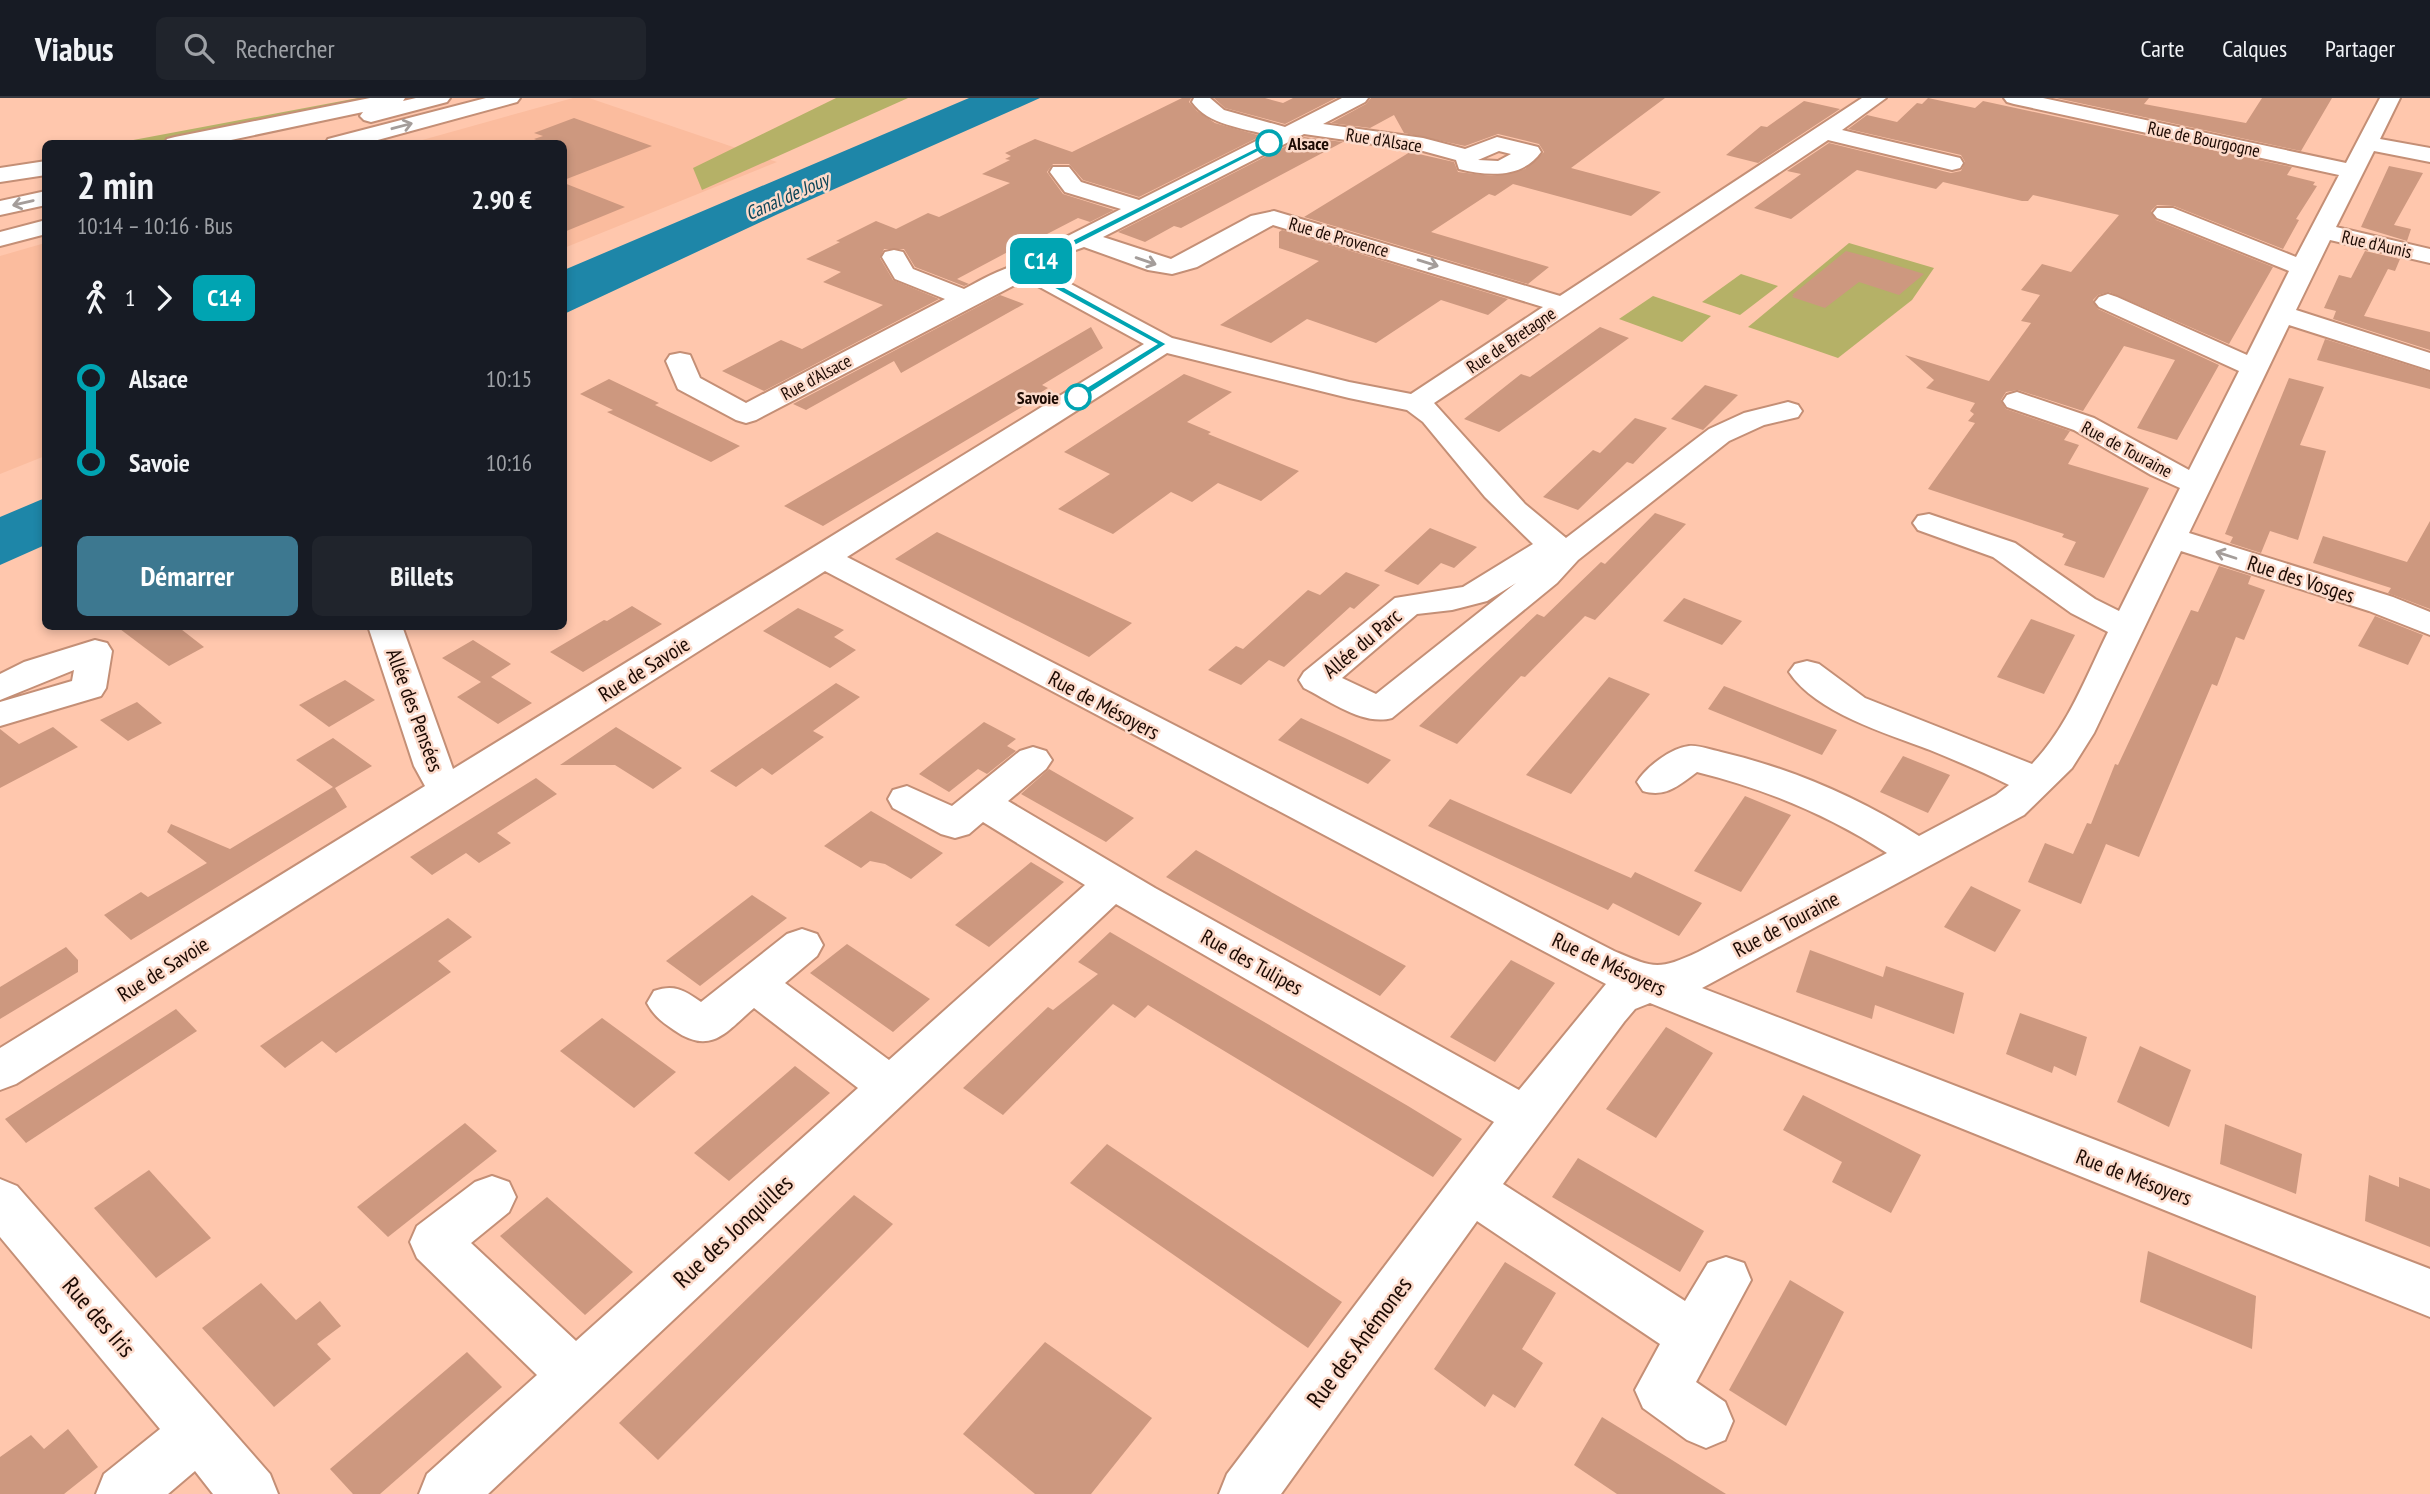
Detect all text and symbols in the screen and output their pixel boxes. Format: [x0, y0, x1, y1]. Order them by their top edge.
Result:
search box [156, 17, 646, 80]
text: Viabus [35, 27, 114, 70]
icon: search [180, 29, 218, 67]
text: Rechercher [236, 32, 335, 65]
text: Carte [2141, 33, 2184, 64]
text: Calques [2222, 33, 2287, 64]
text: Partager [2325, 33, 2395, 64]
street label: Rue de Bourgogne [2146, 116, 2262, 162]
one-way arrow [390, 119, 413, 132]
street label: Rue d'Alsace [1344, 123, 1424, 157]
marker: Alsace [1256, 130, 1282, 156]
place label: Alsace [1287, 132, 1329, 155]
text: 2 min [77, 160, 154, 209]
water label: Canal de Jouy [742, 166, 835, 225]
text: 2.90 € [471, 183, 532, 216]
one-way arrow [12, 197, 35, 210]
text: 10:14 – 10:16 · Bus [77, 211, 233, 240]
street label: Rue de Provence [1286, 212, 1392, 262]
street label: Rue d'Aunis [2340, 225, 2414, 263]
line badge: C14 [1001, 238, 1081, 284]
text: C14 [1024, 245, 1058, 276]
one-way arrow [1135, 256, 1157, 268]
one-way arrow [1417, 257, 1439, 270]
icon: walk [77, 279, 115, 317]
icon: forward [145, 279, 183, 317]
text: C14 [207, 282, 241, 313]
text: 1 [125, 283, 135, 312]
street label: Rue de Bretagne [1462, 302, 1560, 378]
street label: Rue d'Alsace [777, 349, 855, 405]
text: Alsace [129, 362, 188, 395]
text: 10:15 [486, 364, 532, 393]
marker: Savoie [1065, 384, 1091, 410]
place label: Savoie [1017, 386, 1059, 409]
street label: Rue de Touraine [2078, 416, 2176, 482]
text: Savoie [129, 446, 190, 479]
text: 10:16 [486, 448, 532, 477]
button: Démarrer [77, 536, 298, 616]
button: Billets [312, 536, 532, 616]
one-way arrow [2216, 548, 2238, 561]
street label: Rue des Vosges [2244, 549, 2358, 609]
street label: Allée du Parc [1317, 602, 1407, 684]
street label: Rue de Savoie [593, 630, 695, 708]
street label: Allée des Pensées [380, 645, 450, 775]
street label: Rue de Mésoyers [1044, 664, 1164, 746]
street label: Rue de Touraine [1728, 885, 1844, 963]
street label: Rue des Tulipes [1196, 923, 1308, 1001]
street label: Rue de Mésoyers [1548, 926, 1670, 1002]
street label: Rue de Savoie [112, 930, 214, 1008]
street label: Rue de Mésoyers [2072, 1143, 2196, 1211]
street label: Rue des Jonquilles [667, 1168, 799, 1294]
street label: Rue des Anémones [1300, 1270, 1418, 1414]
street label: Rue des Iris [56, 1271, 142, 1363]

